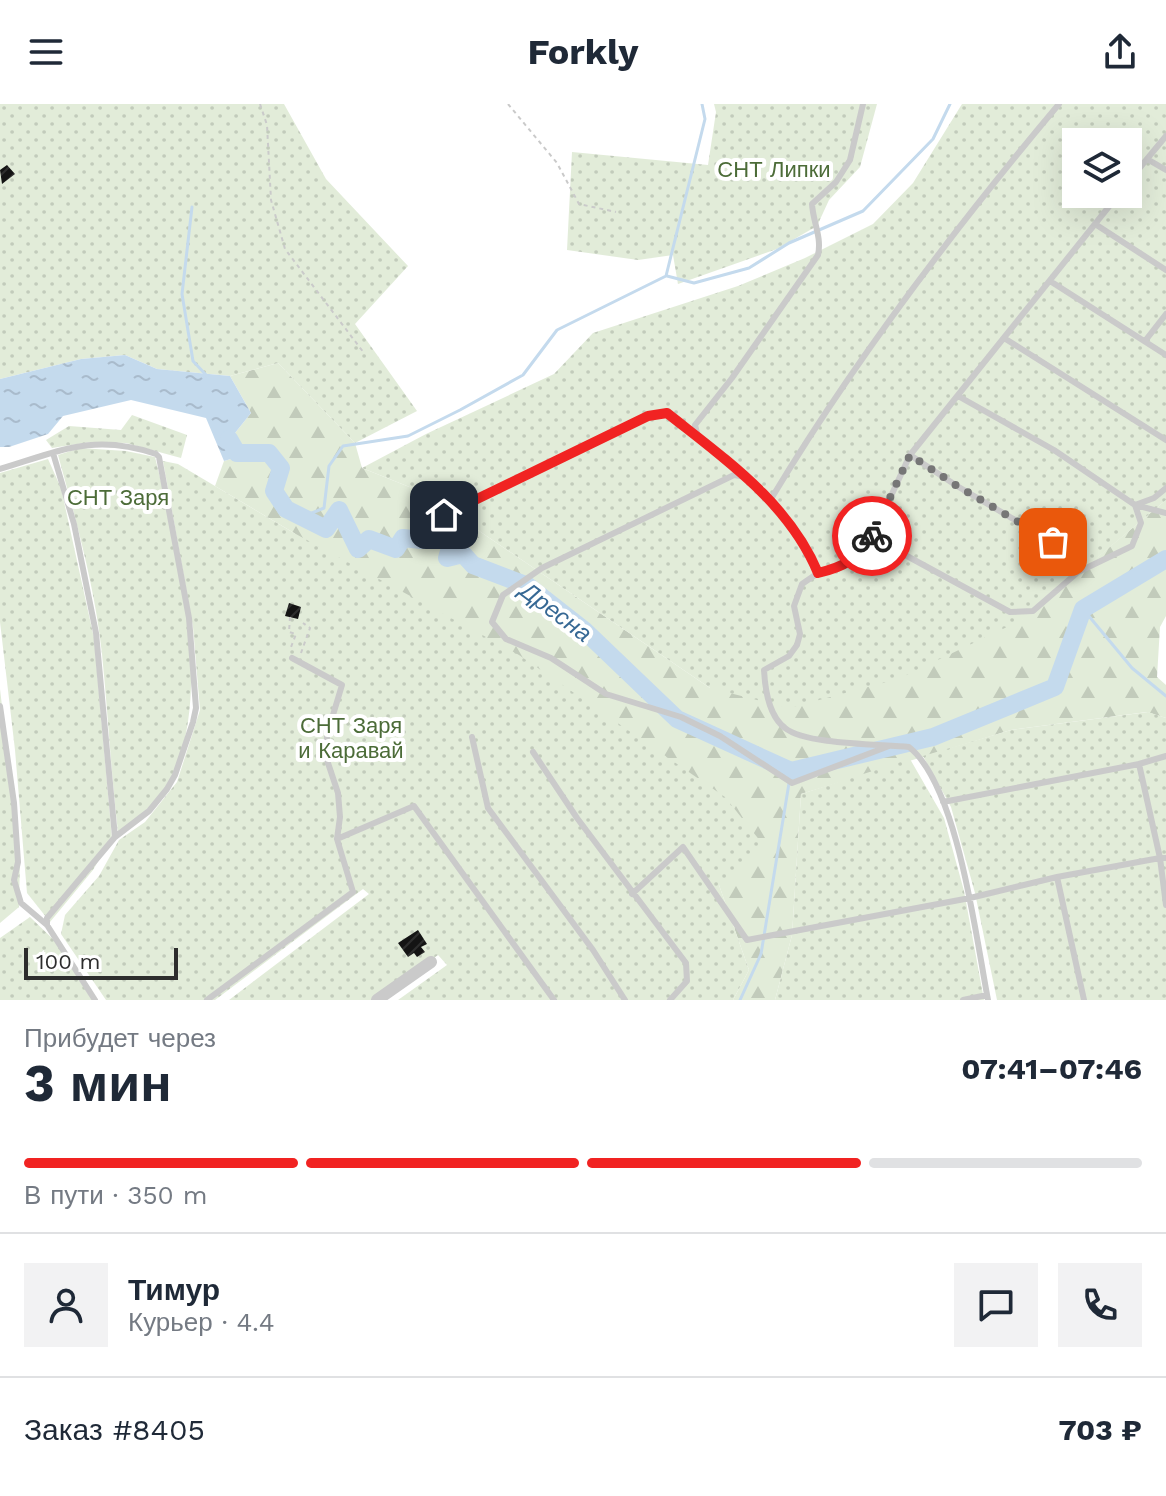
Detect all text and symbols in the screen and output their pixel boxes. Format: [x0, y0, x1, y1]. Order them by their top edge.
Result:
icon: menu [24, 30, 68, 74]
icon: share [1098, 30, 1142, 74]
text: Forkly [527, 31, 639, 73]
map controls [1062, 128, 1142, 208]
button: layers [1062, 128, 1142, 208]
park label: СНТ Липки [717, 157, 831, 182]
pin [410, 481, 478, 549]
park label: СНТ Заря [67, 485, 169, 510]
icon: home [422, 493, 466, 537]
courier [832, 496, 912, 576]
pin [1019, 508, 1087, 576]
icon: bike [850, 514, 894, 558]
icon: bag [1031, 520, 1075, 564]
water label: Дресна [512, 574, 597, 648]
park label: СНТ Заря и Каравай [298, 713, 404, 763]
scale bar [24, 944, 178, 980]
text: 100 m [36, 949, 100, 974]
text: Прибудет через [24, 1023, 216, 1053]
text: 07:41–07:46 [961, 1051, 1142, 1086]
text: 3 мин [24, 1053, 172, 1114]
text: В пути · 350 m [24, 1180, 207, 1210]
button: person [24, 1263, 108, 1347]
button: chat [954, 1263, 1038, 1347]
button: phone [1058, 1263, 1142, 1347]
text: Тимур [128, 1272, 220, 1307]
text: Курьер · 4.4 [128, 1307, 275, 1337]
text: Заказ #8405 [24, 1412, 205, 1447]
text: 703 ₽ [1058, 1412, 1142, 1447]

